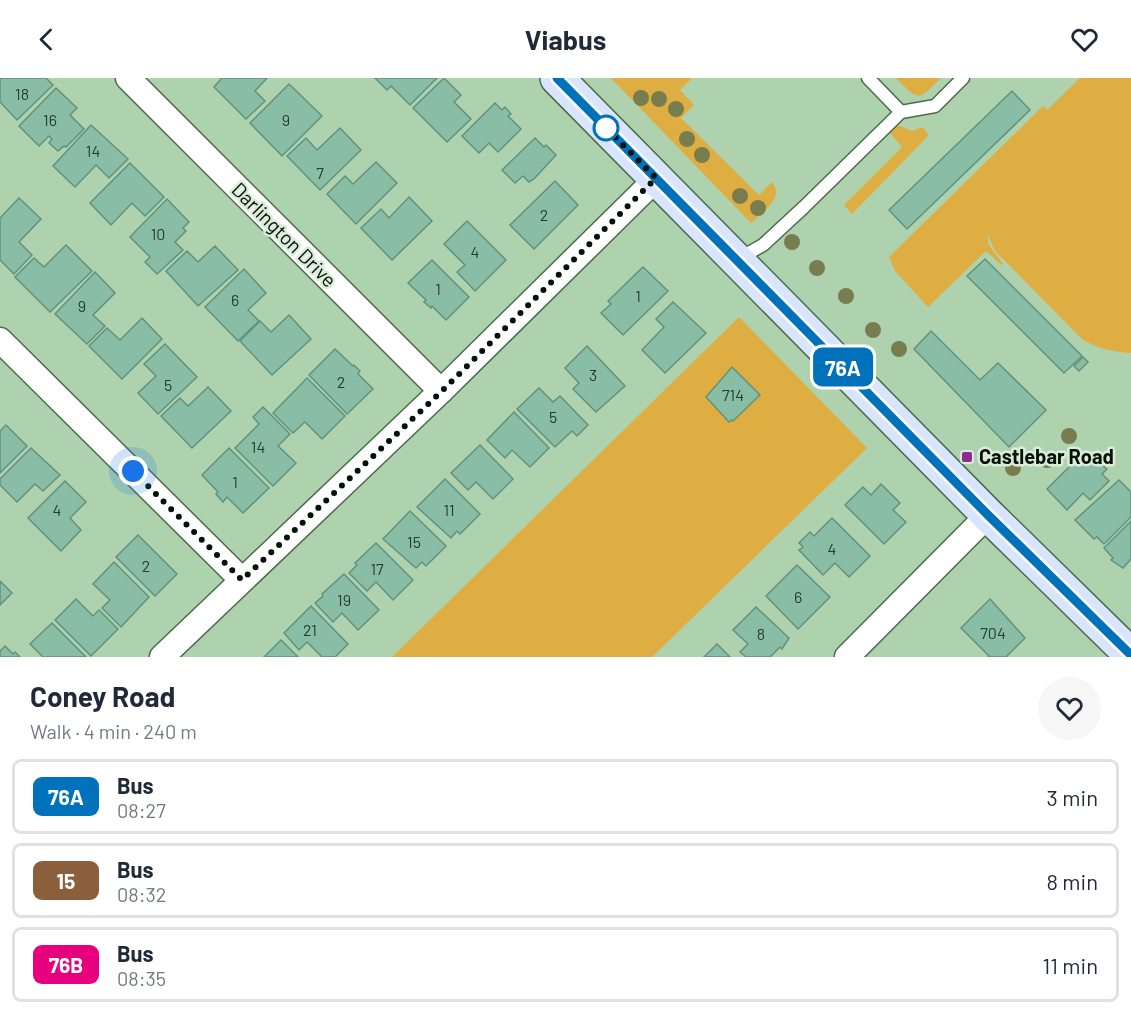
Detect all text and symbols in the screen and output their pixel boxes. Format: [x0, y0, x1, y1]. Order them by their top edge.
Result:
icon: back [30, 23, 63, 56]
text: Viabus [525, 23, 606, 55]
icon: heart [1068, 23, 1101, 56]
house number: 18 [15, 84, 29, 103]
house number: 16 [43, 110, 57, 129]
house number: 9 [282, 110, 290, 129]
unlabelled marker [593, 115, 619, 141]
house number: 14 [86, 141, 100, 160]
house number: 7 [316, 163, 324, 182]
street label: Darlington Drive [227, 177, 342, 292]
house number: 2 [540, 205, 548, 224]
house number: 10 [151, 224, 165, 243]
house number: 4 [471, 242, 479, 261]
house number: 1 [435, 279, 441, 298]
house number: 1 [635, 286, 641, 305]
house number: 6 [231, 290, 239, 309]
house number: 9 [78, 296, 86, 315]
line badge: 76A [808, 348, 878, 386]
text: 76A [825, 355, 861, 380]
house number: 3 [589, 365, 597, 384]
house number: 2 [337, 372, 345, 391]
house number: 5 [164, 375, 172, 394]
house number: 714 [722, 385, 744, 404]
house number: 5 [549, 407, 557, 426]
house number: 14 [251, 437, 265, 456]
place label: Castlebar Road [979, 444, 1114, 468]
marker: Castlebar Road [960, 450, 974, 464]
your location [118, 456, 148, 486]
house number: 1 [232, 472, 238, 491]
house number: 4 [53, 500, 61, 519]
house number: 11 [443, 500, 455, 519]
house number: 15 [407, 532, 421, 551]
house number: 4 [828, 539, 836, 558]
house number: 2 [142, 556, 150, 575]
house number: 17 [370, 559, 384, 578]
house number: 6 [794, 587, 802, 606]
house number: 19 [337, 590, 351, 609]
house number: 21 [303, 620, 317, 639]
house number: 704 [980, 623, 1006, 642]
house number: 8 [757, 624, 765, 643]
button: heart [1038, 677, 1101, 740]
text: Coney Road [30, 679, 175, 713]
text: Walk · 4 min · 240 m [30, 719, 197, 743]
text: Bus [117, 772, 154, 798]
text: 76A [48, 784, 84, 809]
text: 3 min [1047, 784, 1098, 810]
text: 08:27 [117, 798, 166, 822]
text: Bus [117, 856, 154, 882]
text: 15 [57, 868, 75, 893]
text: 8 min [1046, 868, 1098, 894]
text: 08:32 [117, 882, 167, 906]
text: Bus [117, 940, 154, 966]
text: 76B [49, 952, 83, 977]
text: 11 min [1042, 952, 1098, 978]
text: 08:35 [117, 966, 166, 990]

